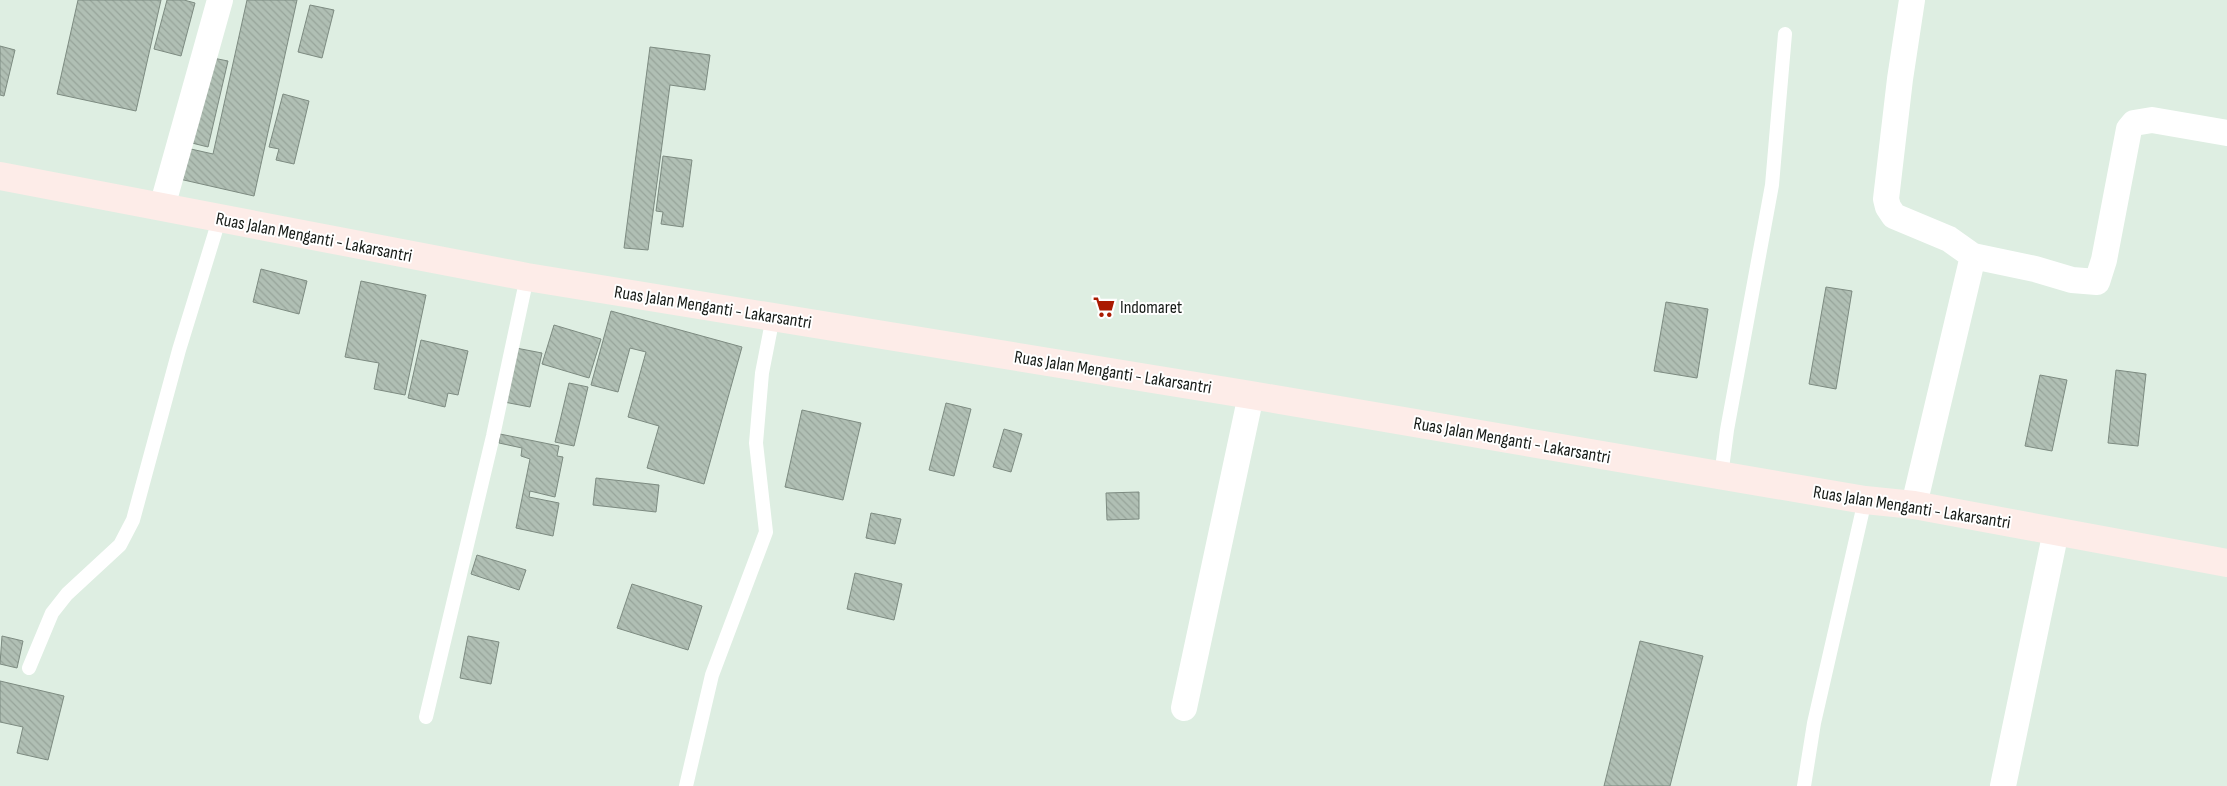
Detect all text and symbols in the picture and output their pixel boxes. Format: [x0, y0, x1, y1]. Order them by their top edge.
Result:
street label: Ruas Jalan Menganti - Lakarsantri [214, 208, 414, 267]
street label: Ruas Jalan Menganti - Lakarsantri [613, 282, 813, 333]
supermarket icon: Indomaret [1091, 294, 1117, 320]
place label: Indomaret [1120, 297, 1183, 318]
street label: Ruas Jalan Menganti - Lakarsantri [1013, 347, 1213, 398]
street label: Ruas Jalan Menganti - Lakarsantri [1412, 413, 1612, 468]
street label: Ruas Jalan Menganti - Lakarsantri [1812, 482, 2012, 533]

